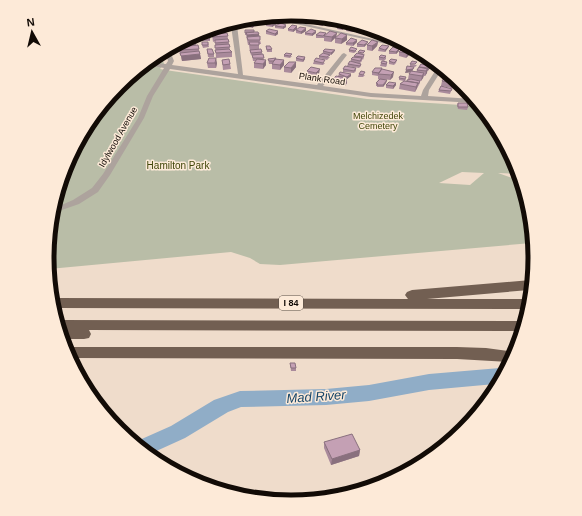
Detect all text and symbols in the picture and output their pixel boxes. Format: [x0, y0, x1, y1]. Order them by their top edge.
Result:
north arrow [12, 12, 52, 52]
text: N [26, 16, 35, 29]
street label: Plank Road [298, 71, 346, 87]
street label: Idylwood Avenue [97, 105, 139, 169]
park label: Melchizedek Cemetery [353, 111, 404, 131]
park label: Hamilton Park [147, 160, 210, 171]
road number: I 84 [279, 296, 303, 310]
water label: Mad River [286, 387, 347, 406]

